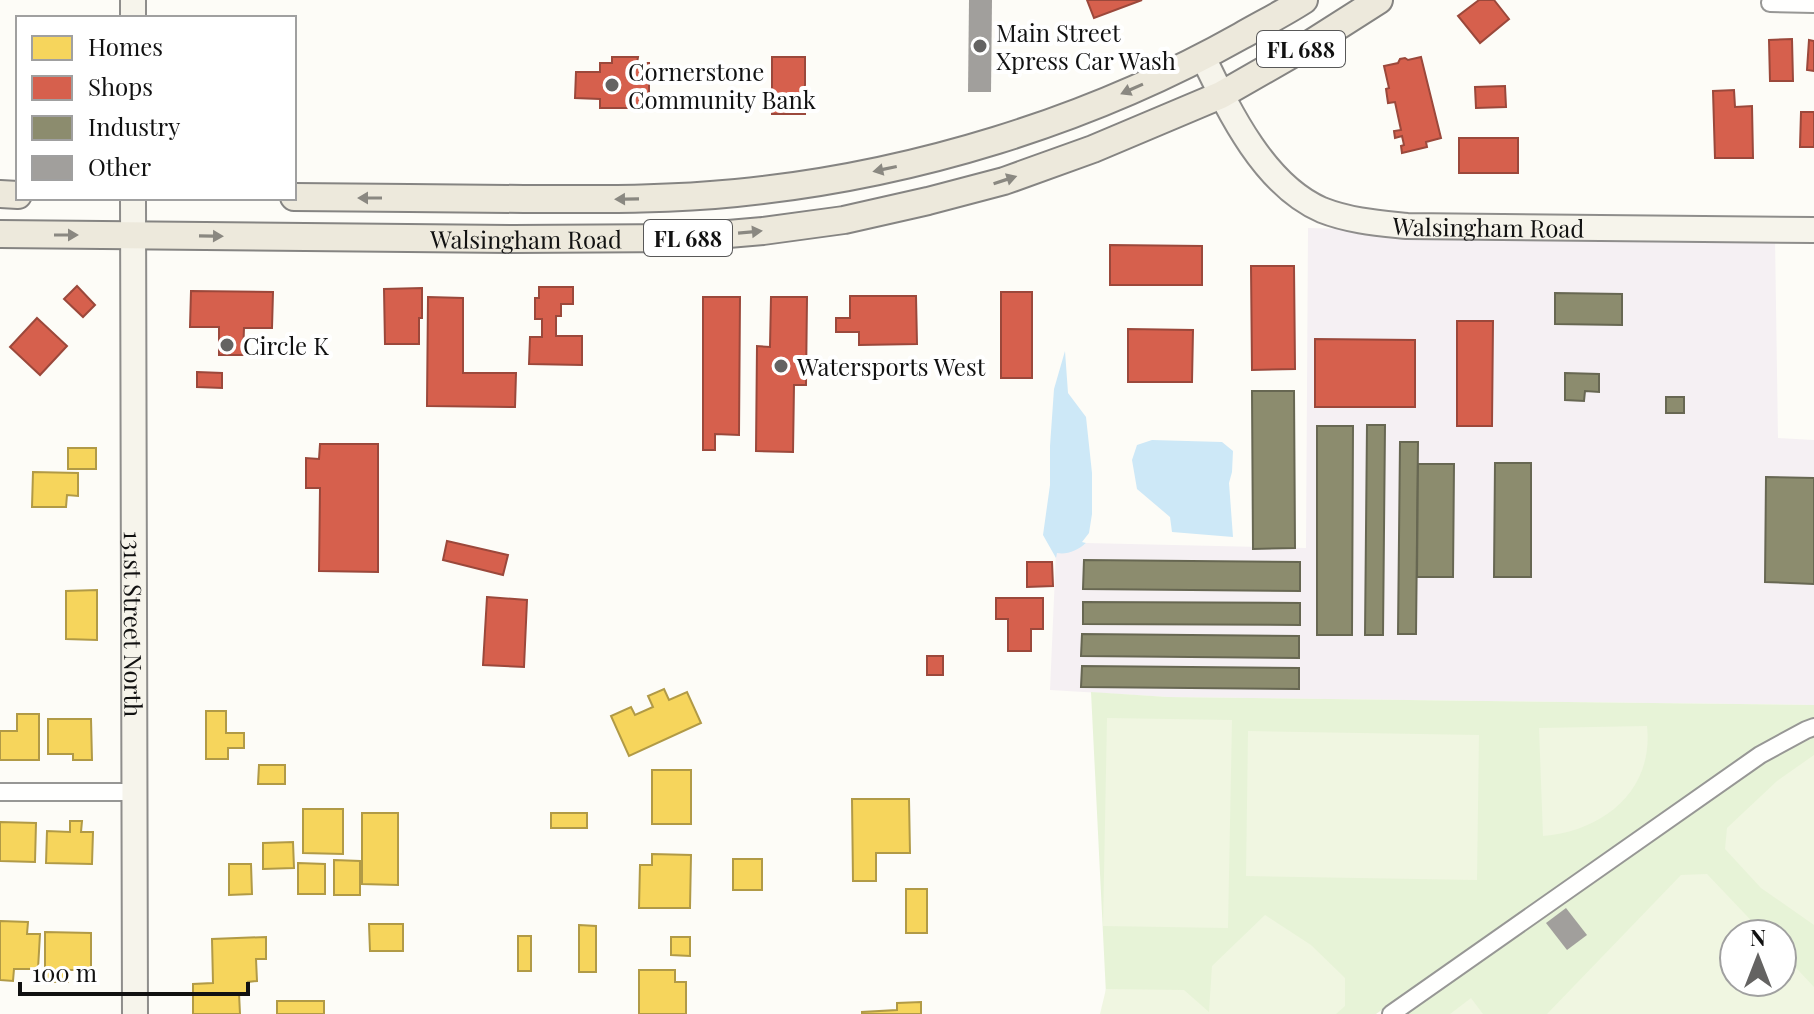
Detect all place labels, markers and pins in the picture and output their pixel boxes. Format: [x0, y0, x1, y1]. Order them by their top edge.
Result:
place label: Main Street Xpress Car Wash [996, 16, 1176, 76]
marker: Main Street Xpress Car Wash [971, 37, 989, 55]
place label: Cornerstone Community Bank [628, 55, 817, 115]
marker: Cornerstone Community Bank [603, 76, 621, 94]
place label: Circle K [243, 329, 329, 361]
marker: Circle K [218, 336, 236, 354]
place label: Watersports West [796, 350, 986, 382]
marker: Watersports West [772, 357, 790, 375]

